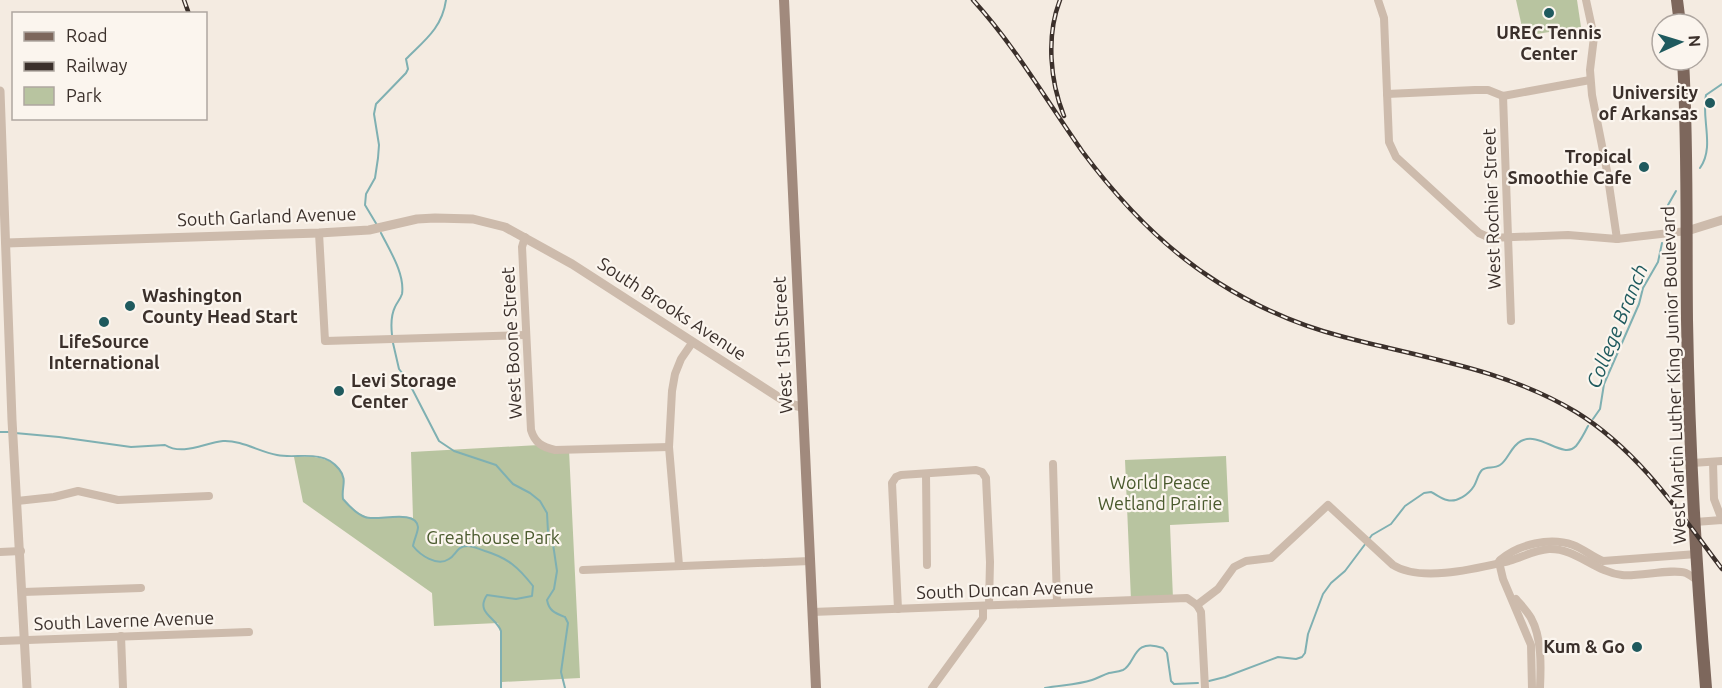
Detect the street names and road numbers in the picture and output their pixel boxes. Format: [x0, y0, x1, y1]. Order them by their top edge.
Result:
street label: West Rochier Street [1478, 128, 1504, 290]
street label: South Garland Avenue [177, 203, 357, 229]
street label: West Martin Luther King Junior Boulevard [1657, 206, 1689, 545]
street label: South Brooks Avenue [595, 253, 750, 364]
street label: West Boone Street [497, 266, 525, 420]
street label: West 15th Street [768, 276, 796, 414]
street label: South Duncan Avenue [916, 576, 1094, 602]
street label: South Laverne Avenue [33, 607, 215, 633]

